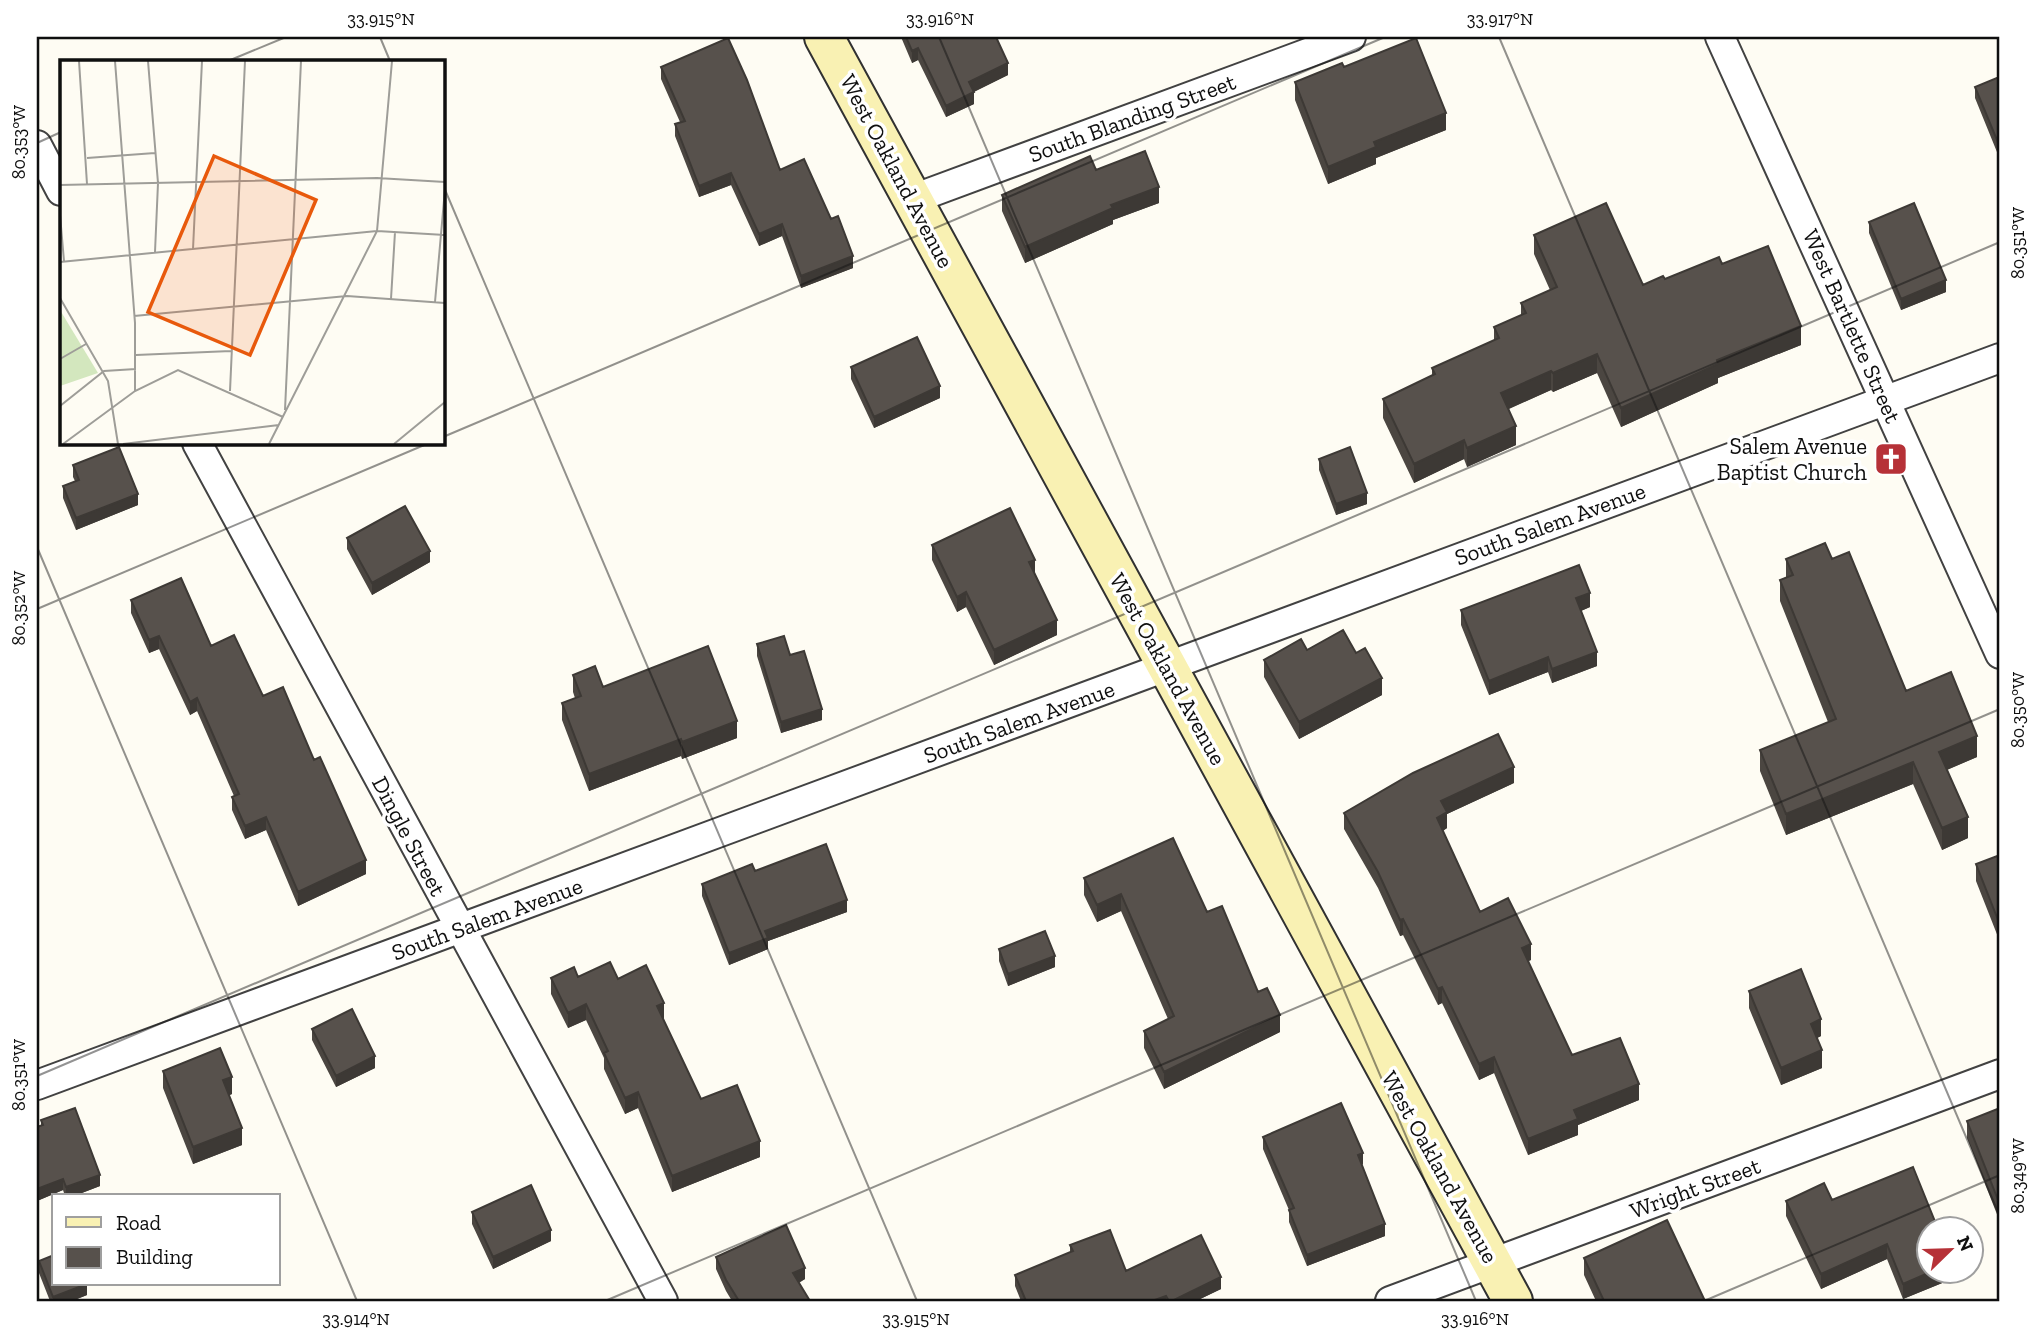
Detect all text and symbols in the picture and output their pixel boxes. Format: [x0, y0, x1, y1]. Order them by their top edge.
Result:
text: 33.915°N [347, 8, 415, 30]
text: 33.916°N [906, 8, 974, 30]
text: 33.917°N [1467, 8, 1533, 30]
inset map [60, 60, 444, 444]
street label: South Blanding Street [1025, 67, 1240, 168]
street label: West Oakland Avenue [834, 69, 960, 273]
text: 80.353°W [8, 105, 30, 179]
text: 80.351°W [2007, 207, 2029, 279]
street label: West Bartlette Street [1797, 225, 1907, 428]
place label: Salem Avenue Baptist Church [1717, 432, 1867, 486]
church icon: Salem Avenue Baptist Church [1872, 440, 1910, 478]
street label: South Salem Avenue [1451, 476, 1649, 572]
street label: West Oakland Avenue [1104, 568, 1232, 770]
text: 80.352°W [8, 570, 30, 645]
text: 80.350°W [2007, 672, 2029, 748]
street label: South Salem Avenue [920, 674, 1118, 770]
street label: Dingle Street [366, 772, 452, 901]
street label: South Salem Avenue [388, 871, 586, 967]
text: 80.351°W [8, 1039, 30, 1111]
street label: West Oakland Avenue [1376, 1066, 1504, 1268]
text: 80.349°W [2007, 1138, 2029, 1214]
street label: Wright Street [1626, 1151, 1764, 1225]
legend [52, 1194, 280, 1286]
text: Road [116, 1210, 162, 1235]
north arrow [1914, 1216, 1984, 1286]
text: N [1952, 1232, 1979, 1255]
text: Building [116, 1244, 193, 1269]
text: 33.914°N [322, 1308, 390, 1330]
text: 33.915°N [882, 1308, 950, 1330]
text: 33.916°N [1441, 1308, 1509, 1330]

